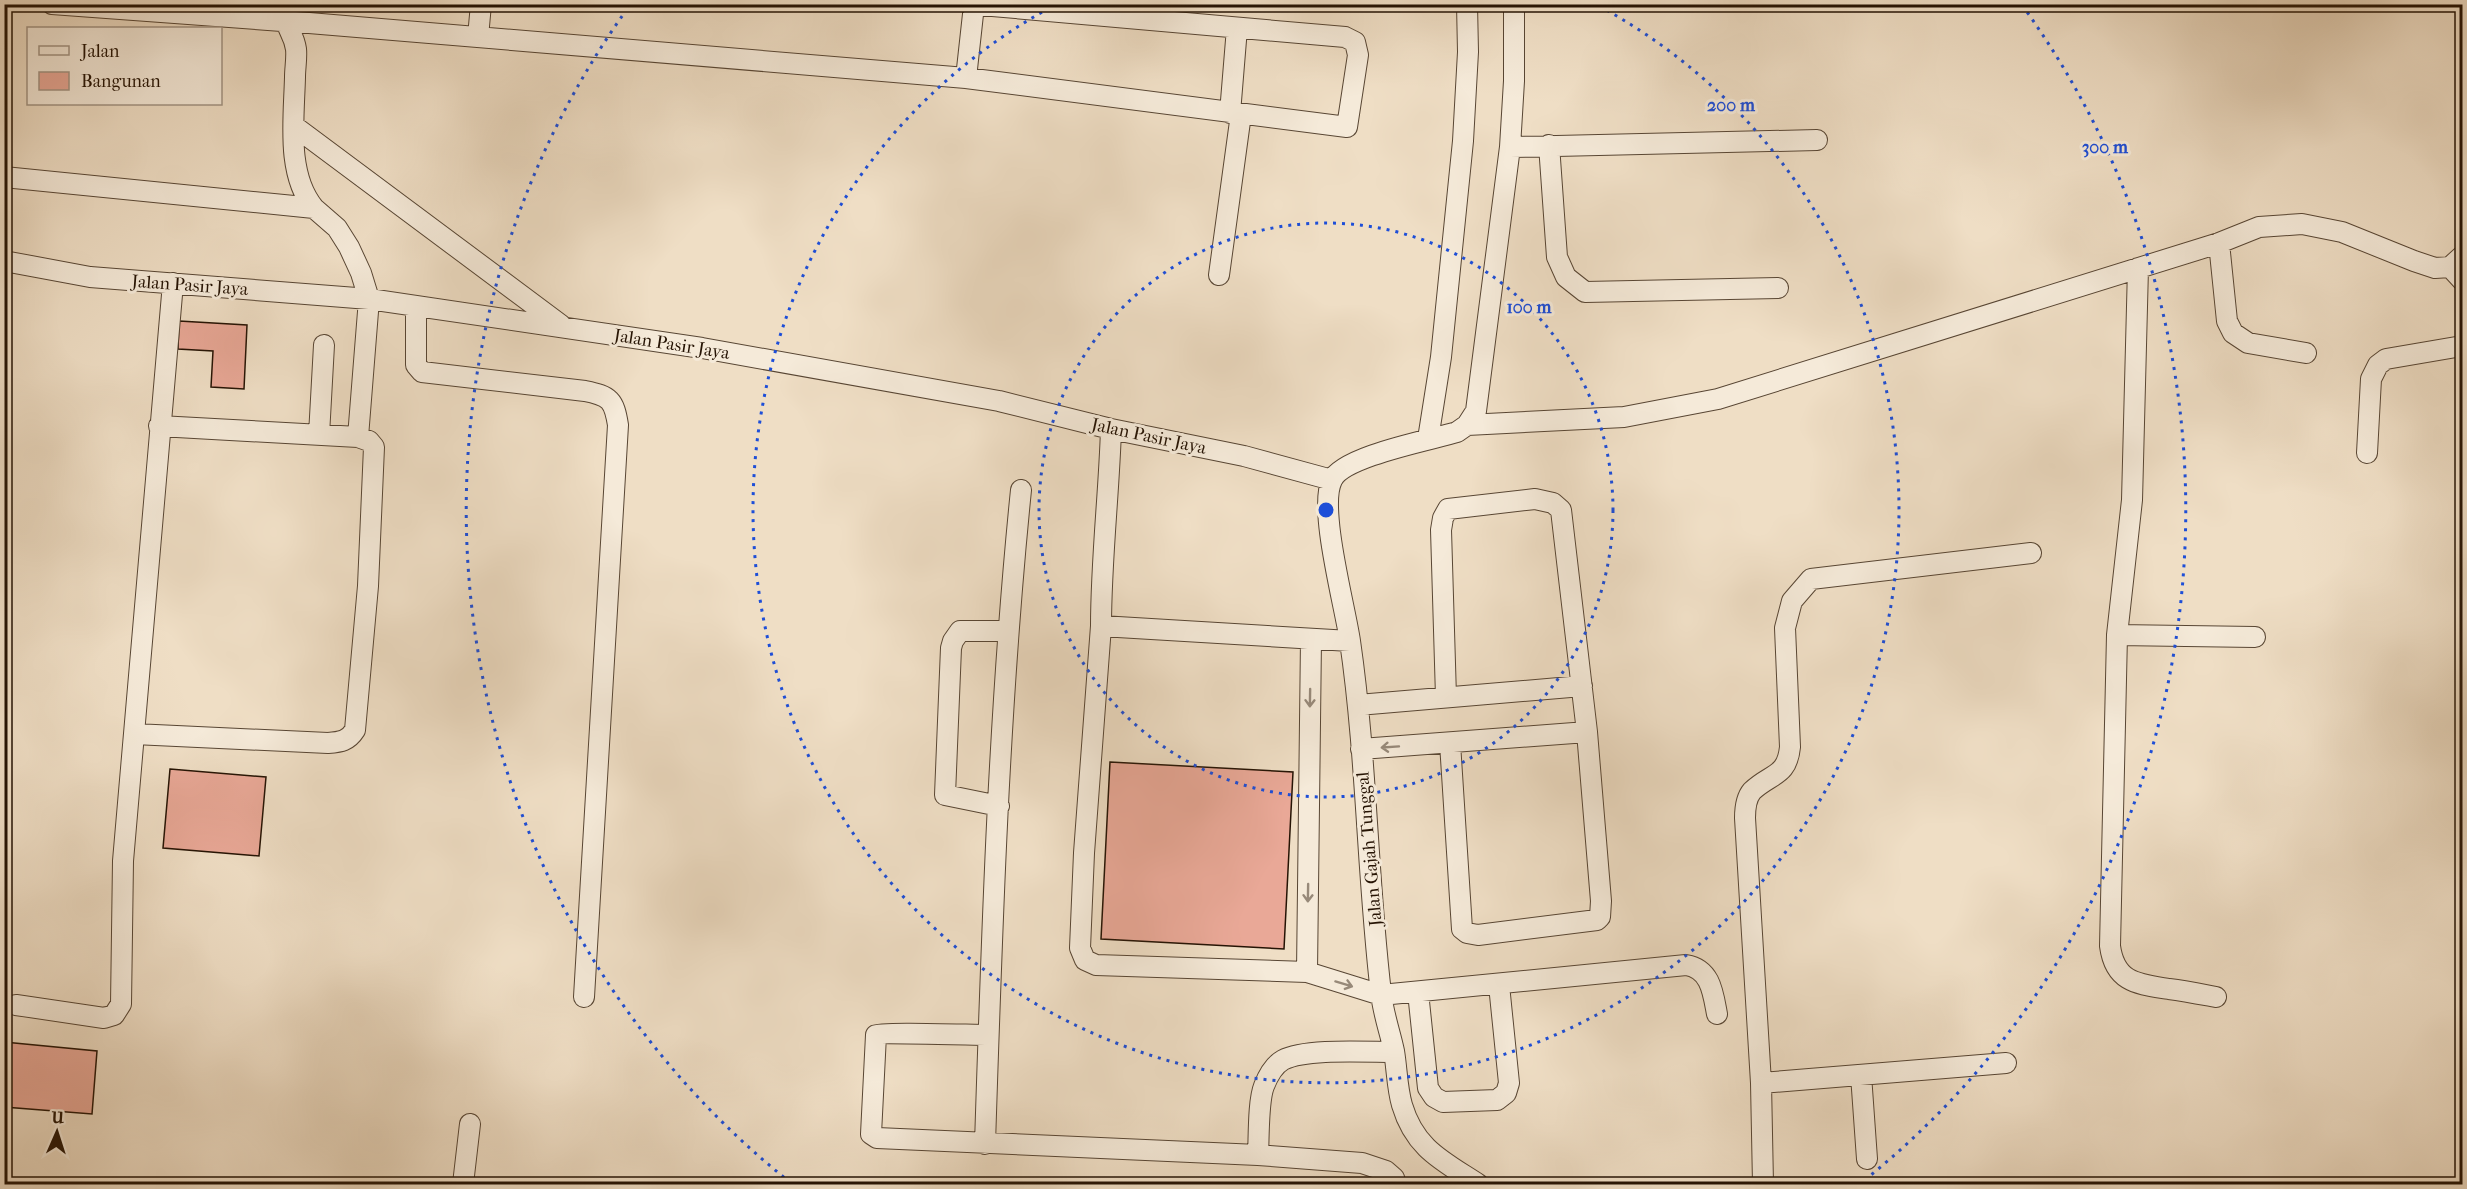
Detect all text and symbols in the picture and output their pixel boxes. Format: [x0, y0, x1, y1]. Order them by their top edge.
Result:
legend [27, 27, 222, 105]
text: Jalan [79, 41, 120, 62]
text: Bangunan [81, 71, 161, 92]
text: 200 m [1707, 95, 1756, 116]
text: 300 m [2082, 137, 2129, 158]
street label: Jalan Pasir Jaya [129, 271, 250, 300]
text: 100 m [1506, 297, 1553, 318]
street label: Jalan Pasir Jaya [611, 325, 732, 364]
street label: Jalan Pasir Jaya [1088, 414, 1209, 459]
centre of rings [1316, 500, 1336, 520]
one-way arrow [1304, 687, 1316, 707]
one-way arrow [1381, 742, 1401, 753]
street label: Jalan Gajah Tunggal [1352, 771, 1387, 929]
one-way arrow [1302, 882, 1314, 902]
one-way arrow [1334, 979, 1353, 990]
north arrow [27, 1102, 87, 1162]
text: U [50, 1108, 65, 1127]

